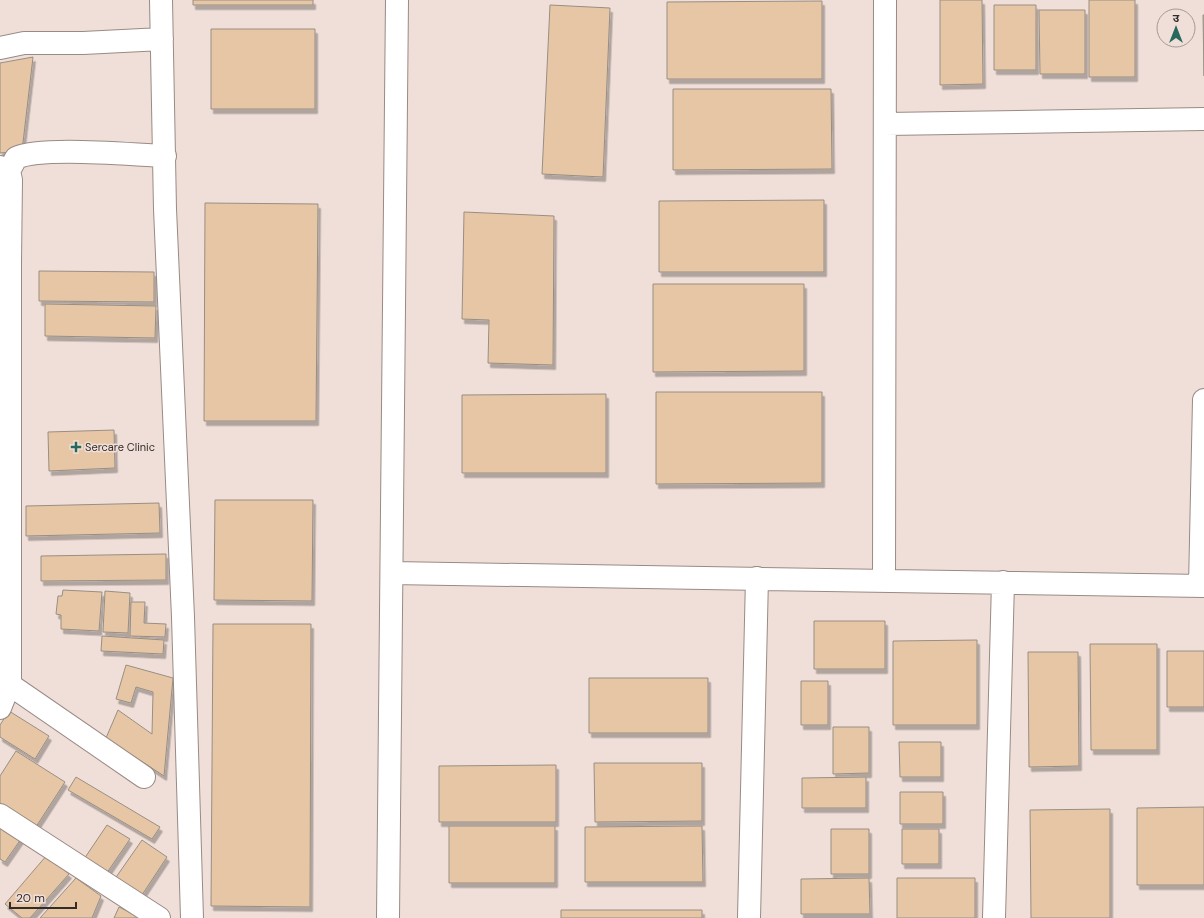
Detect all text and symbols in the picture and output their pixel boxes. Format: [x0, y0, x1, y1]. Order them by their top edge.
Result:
north arrow [1156, 8, 1196, 48]
text: उ [1173, 11, 1180, 25]
place label: Sercare Clinic [85, 440, 155, 454]
marker: Sercare Clinic [70, 441, 82, 453]
scale bar [10, 884, 76, 910]
text: 20 m [16, 890, 45, 906]

